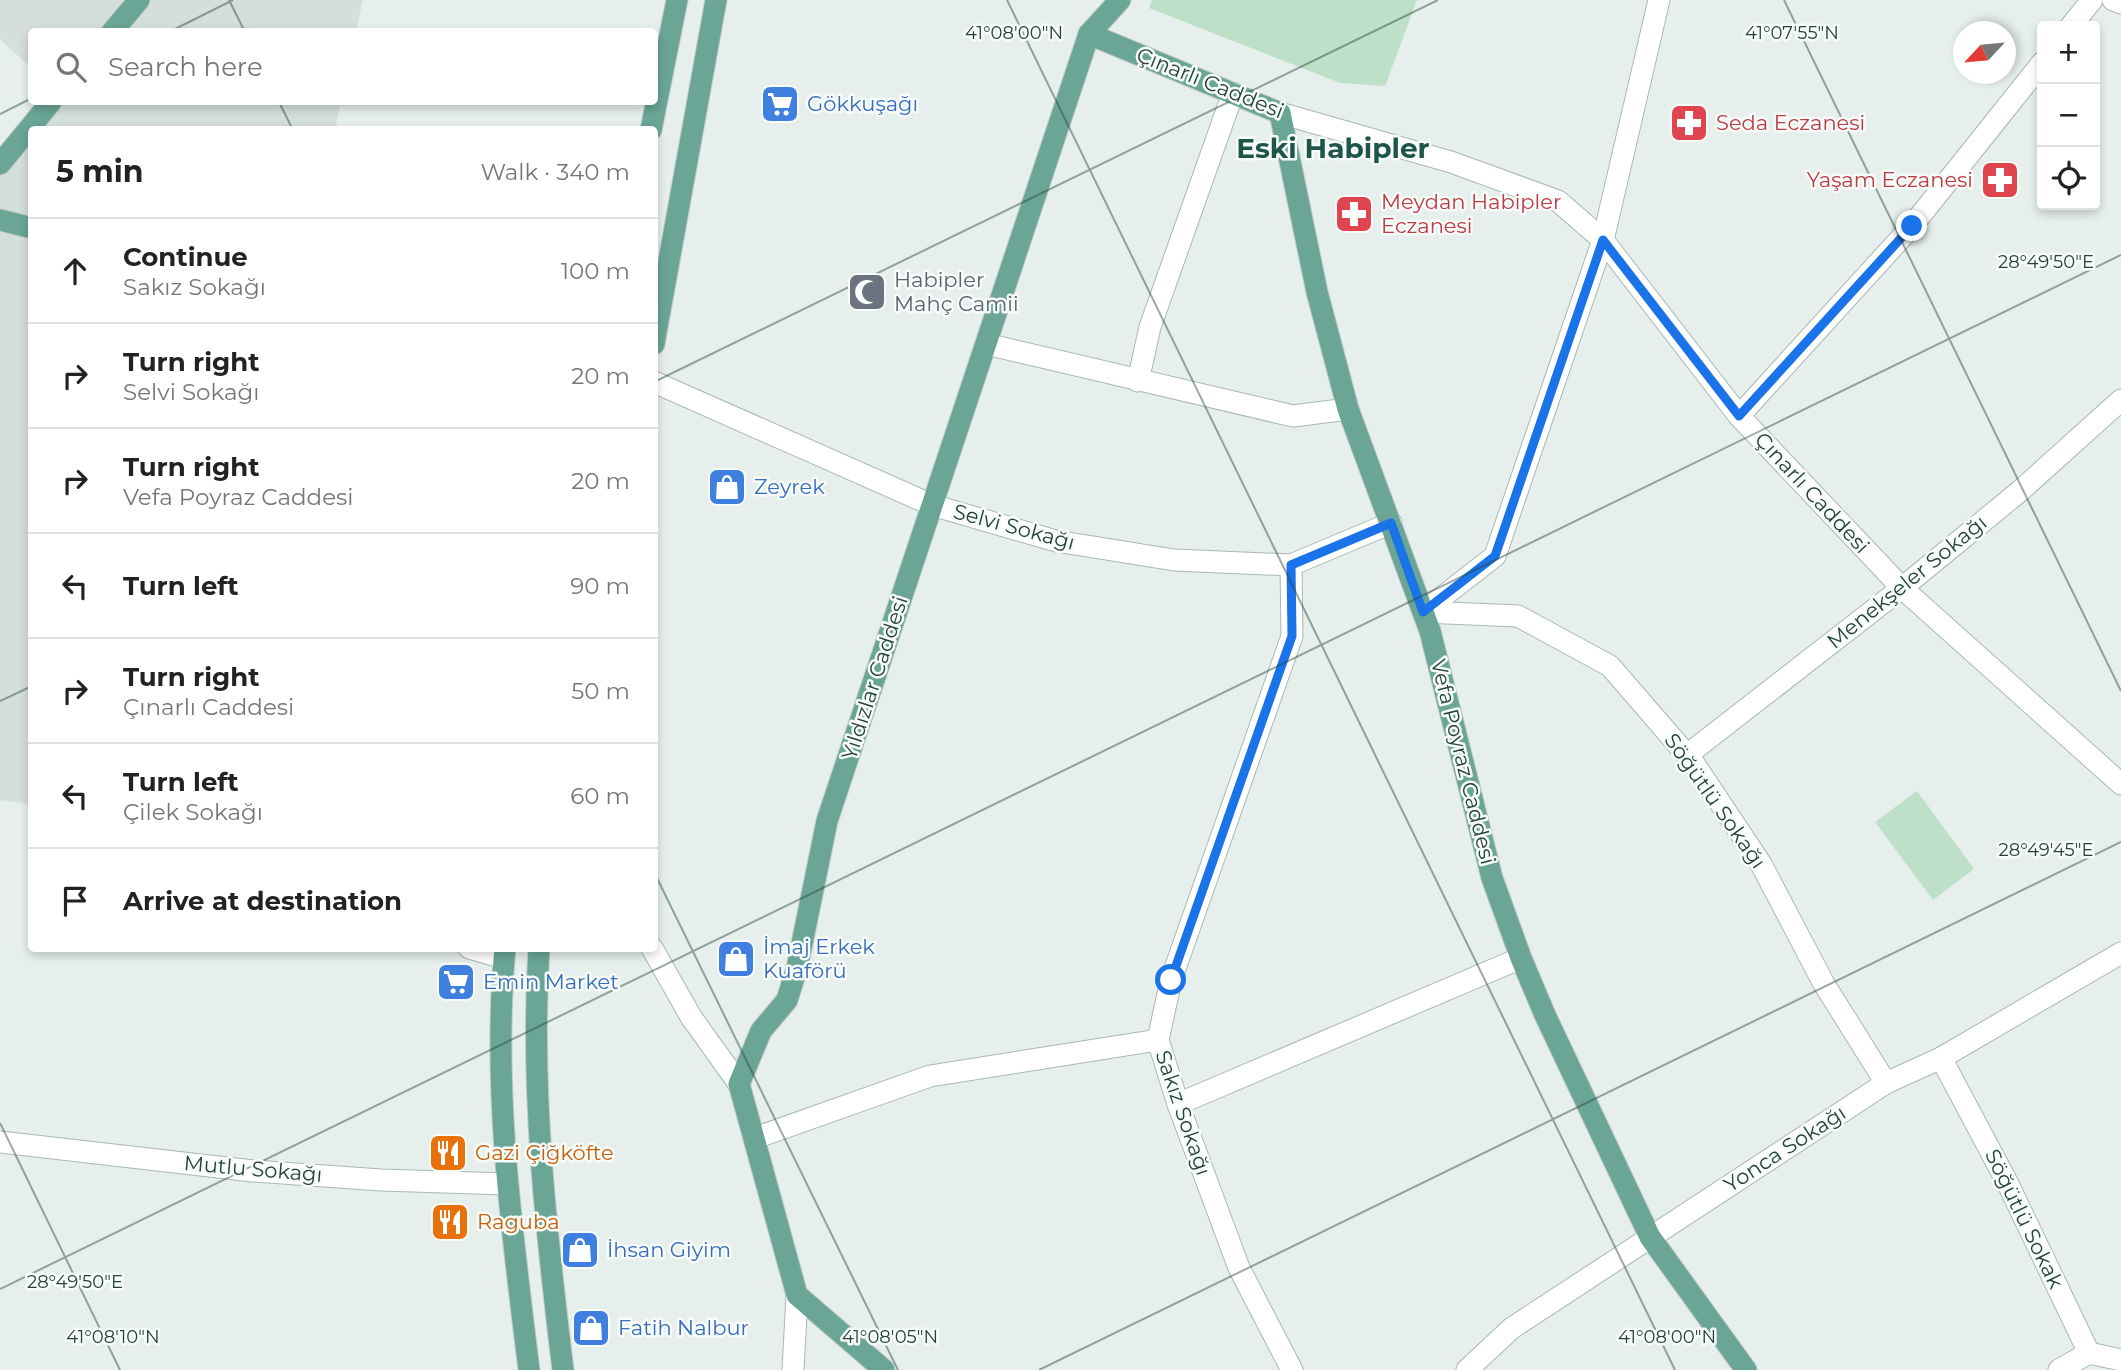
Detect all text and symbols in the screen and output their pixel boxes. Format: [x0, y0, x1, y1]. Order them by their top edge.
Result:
north arrow [1953, 21, 2016, 84]
map controls [2037, 21, 2100, 210]
button: + [2037, 21, 2100, 84]
text: 41°08'00"N [965, 22, 1063, 44]
text: 41°07'55"N [1745, 22, 1839, 44]
search box [28, 28, 658, 105]
street label: Çınarlı Caddesi [1133, 42, 1287, 123]
icon: search [52, 48, 90, 86]
text: Search here [108, 51, 263, 83]
supermarket icon: Gökkuşağı [759, 83, 801, 125]
button: − [2037, 84, 2100, 147]
place label: Gökkuşağı [807, 91, 918, 116]
pharmacy icon: Seda Eczanesi [1668, 102, 1710, 144]
place label: Seda Eczanesi [1716, 110, 1865, 135]
district label: Eski Habipler [1236, 131, 1430, 165]
button: locate [2037, 147, 2100, 210]
text: 5 min [56, 153, 144, 190]
text: Walk · 340 m [481, 158, 630, 186]
pharmacy icon: Yaşam Eczanesi [1979, 159, 2021, 201]
place label: Yaşam Eczanesi [1807, 167, 1973, 192]
place label: Meydan Habipler Eczanesi [1381, 189, 1561, 238]
pharmacy icon: Meydan Habipler Eczanesi [1333, 193, 1375, 235]
route end [1896, 210, 1927, 241]
text: Continue [123, 241, 248, 273]
text: 28°49'50"E [1998, 251, 2094, 273]
icon: ahead [56, 252, 94, 290]
text: 100 m [561, 257, 630, 285]
place label: Habipler Mahç Camii [894, 267, 1019, 316]
mosque icon: Habipler Mahç Camii [846, 271, 888, 313]
text: Sakız Sokağı [123, 273, 266, 301]
text: Turn right [123, 346, 259, 378]
icon: right [56, 357, 94, 395]
text: 20 m [571, 362, 630, 390]
text: Selvi Sokağı [123, 378, 260, 406]
street label: Çınarlı Caddesi [1750, 427, 1875, 558]
text: Turn right [123, 451, 259, 483]
icon: right [56, 462, 94, 500]
shop icon: Zeyrek [706, 466, 748, 508]
text: 20 m [571, 467, 630, 495]
place label: Zeyrek [754, 474, 825, 499]
text: Vefa Poyraz Caddesi [123, 483, 353, 511]
street label: Selvi Sokağı [951, 498, 1078, 555]
street label: Menekşeler Sokağı [1822, 510, 1991, 654]
icon: left [56, 567, 94, 605]
text: Turn left [123, 570, 239, 602]
text: 90 m [570, 572, 630, 600]
street label: Yıldızlar Caddesi [836, 593, 913, 763]
street label: Vefa Poyraz Caddesi [1426, 657, 1501, 867]
text: Turn right [123, 661, 259, 693]
icon: right [56, 672, 94, 710]
text: 50 m [571, 677, 630, 705]
text: Çınarlı Caddesi [123, 693, 294, 721]
street label: Söğütlü Sokağı [1660, 728, 1771, 873]
text: Turn left [123, 766, 239, 798]
icon: left [56, 777, 94, 815]
text: 60 m [570, 782, 630, 810]
text: Çilek Sokağı [123, 798, 263, 826]
text: 28°49'45"E [1998, 839, 2094, 861]
icon: arrive [56, 882, 94, 920]
text: Arrive at destination [123, 885, 402, 917]
place label: İmaj Erkek Kuaförü [763, 934, 875, 983]
shop icon: İmaj Erkek Kuaförü [715, 938, 757, 980]
supermarket icon: Emin Market [435, 961, 477, 1003]
route start [1155, 964, 1186, 995]
place label: Emin Market [483, 969, 619, 994]
street label: Sakız Sokağı [1150, 1047, 1217, 1179]
street label: Yonca Sokağı [1719, 1100, 1850, 1197]
restaurant icon: Gazi Çiğköfte [427, 1132, 469, 1174]
place label: Gazi Çiğköfte [475, 1140, 614, 1165]
street label: Söğütlü Sokak [1980, 1145, 2069, 1293]
street label: Mutlu Sokağı [183, 1150, 323, 1187]
restaurant icon: Raguba [429, 1201, 471, 1243]
place label: Raguba [477, 1209, 560, 1234]
shop icon: İhsan Giyim [559, 1229, 601, 1271]
place label: İhsan Giyim [607, 1237, 731, 1262]
text: 28°49'50"E [27, 1271, 123, 1293]
shop icon: Fatih Nalbur [570, 1307, 612, 1349]
place label: Fatih Nalbur [618, 1315, 749, 1340]
text: 41°08'10"N [66, 1326, 160, 1348]
text: 41°08'05"N [842, 1326, 938, 1348]
text: 41°08'00"N [1618, 1326, 1716, 1348]

